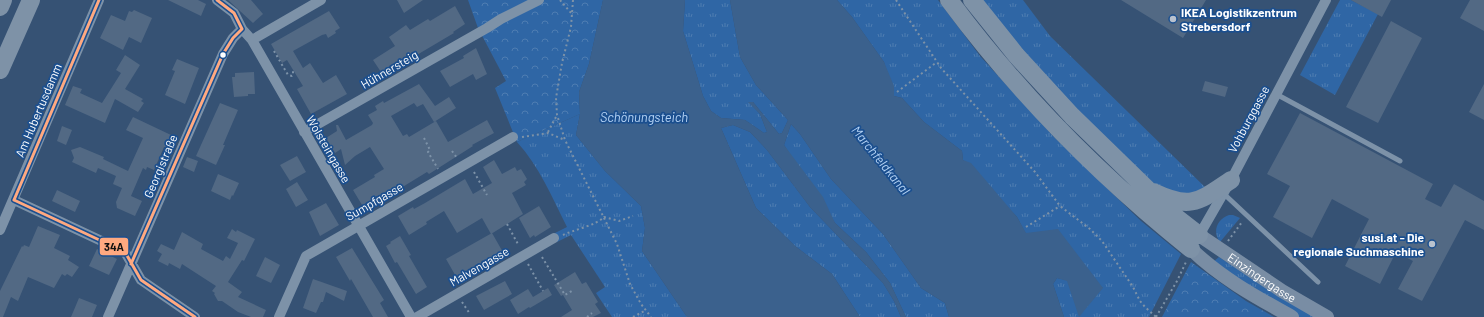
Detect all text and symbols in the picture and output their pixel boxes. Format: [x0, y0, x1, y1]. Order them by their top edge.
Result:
place label: IKEA Logistikzentrum Strebersdorf [1181, 5, 1297, 33]
marker: IKEA Logistikzentrum Strebersdorf [1168, 14, 1178, 24]
street label: Hühnersteig [358, 47, 420, 91]
unlabelled marker [218, 50, 228, 60]
street label: Am Hubertusdamm [12, 61, 64, 159]
street label: Vohburggasse [1225, 83, 1271, 155]
water label: Schönungsteich [600, 109, 688, 125]
street label: Wolsteingasse [304, 113, 354, 185]
water label: Marchfeldkanal [848, 122, 914, 198]
street label: Georgistraße [140, 132, 180, 200]
street label: Sumpfgasse [343, 179, 405, 223]
place label: susi.at - Die regionale Suchmaschine [1294, 230, 1424, 258]
line badge: 34A [99, 237, 129, 256]
marker: susi.at - Die regionale Suchmaschine [1427, 239, 1437, 249]
text: 34A [104, 240, 125, 253]
street label: Malvengasse [447, 243, 511, 289]
street label: Einzingergasse [1225, 250, 1299, 305]

